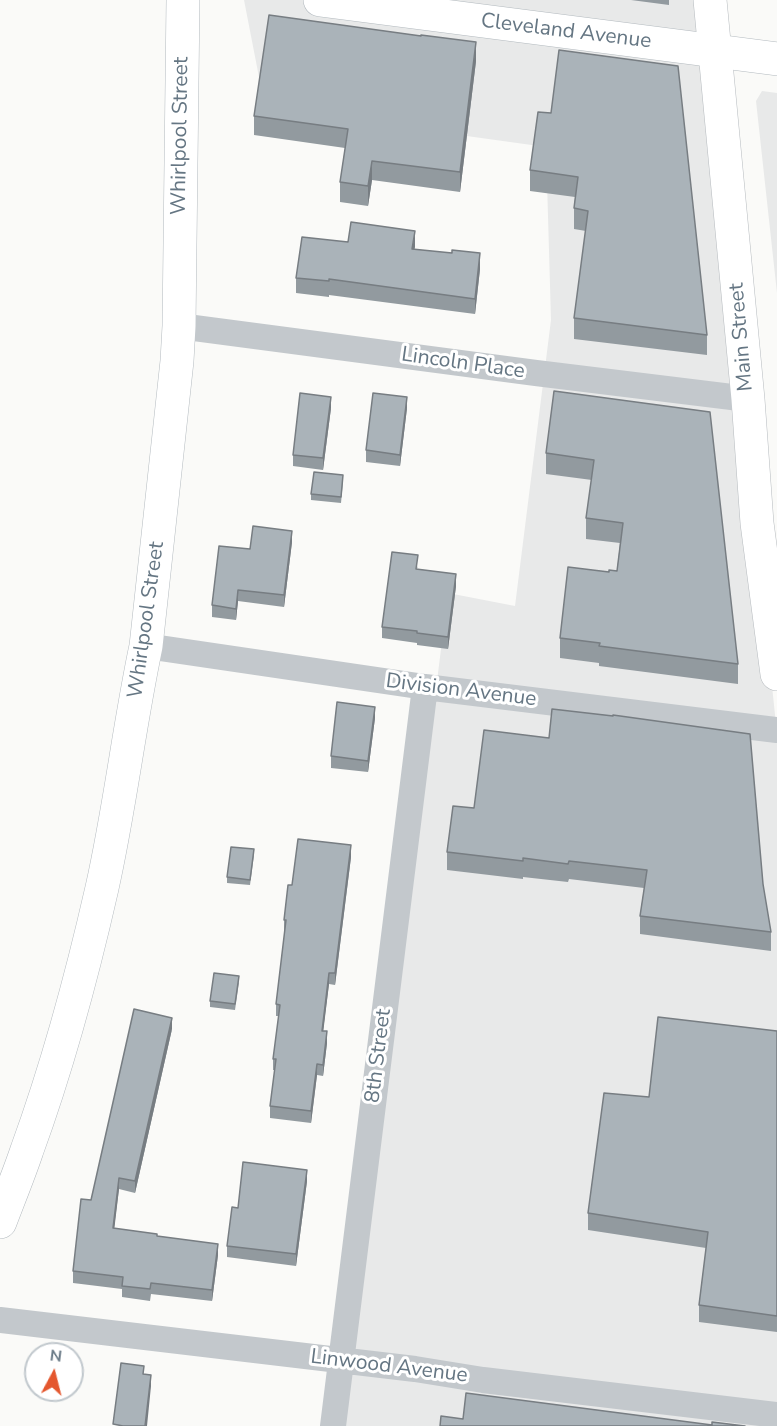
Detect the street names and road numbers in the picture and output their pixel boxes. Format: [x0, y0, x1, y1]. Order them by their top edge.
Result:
street label: Cleveland Avenue [479, 9, 653, 55]
street label: Whirlpool Street [167, 57, 195, 215]
street label: Main Street [725, 282, 759, 392]
street label: Lincoln Place [400, 343, 526, 385]
street label: Whirlpool Street [124, 540, 170, 700]
street label: Division Avenue [384, 669, 538, 713]
street label: 8th Street [361, 1008, 397, 1104]
street label: Linwood Avenue [309, 1345, 469, 1389]

